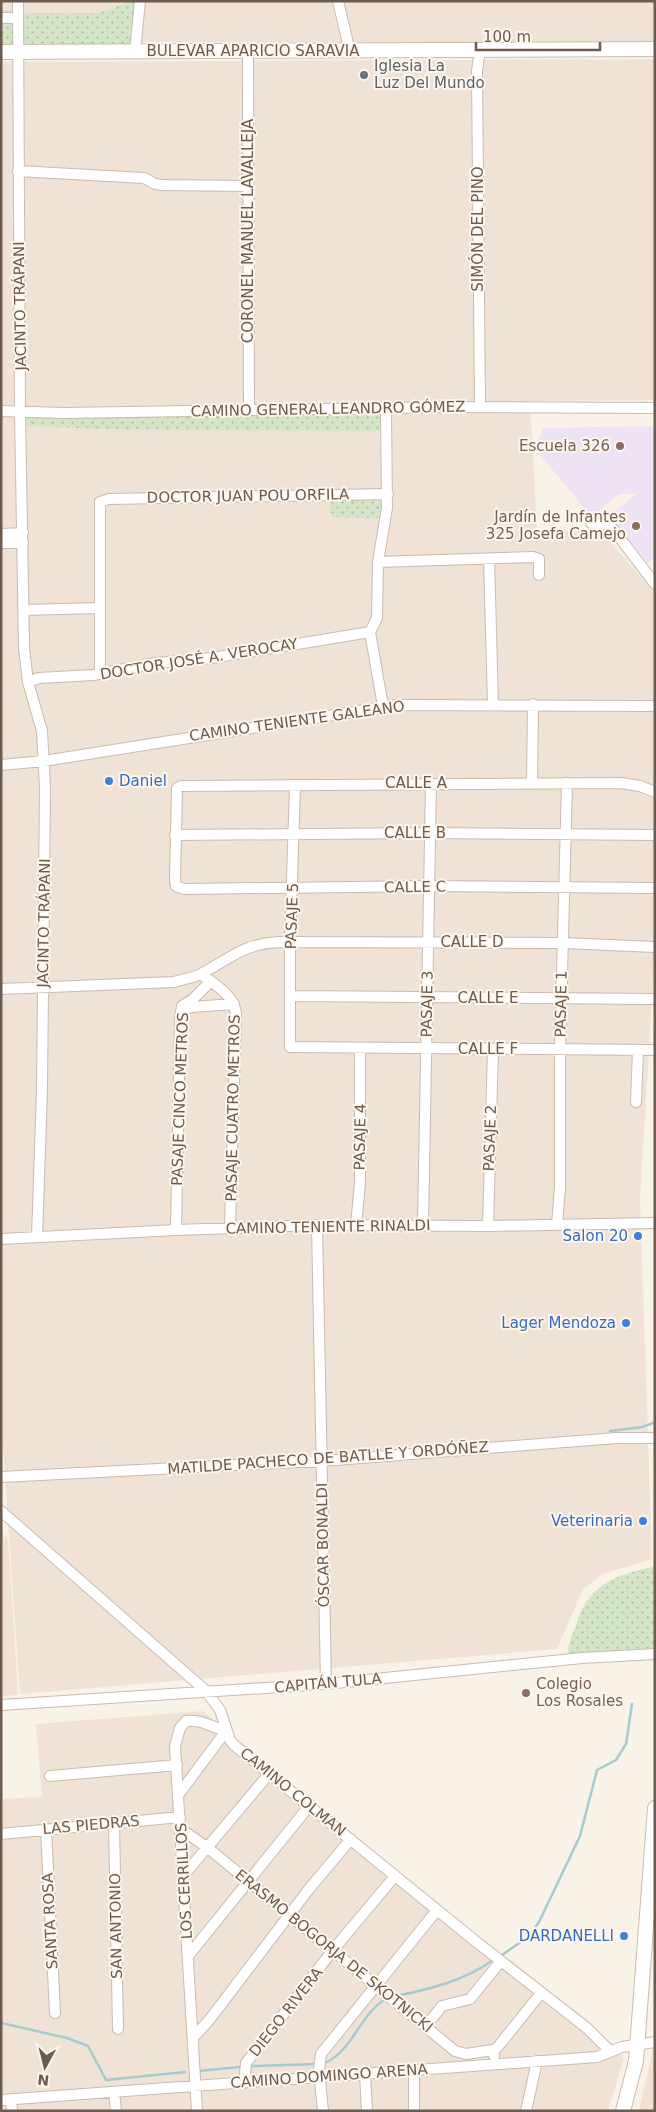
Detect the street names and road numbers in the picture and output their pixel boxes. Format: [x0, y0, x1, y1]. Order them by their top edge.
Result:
street label: BULEVAR APARICIO SARAVIA [147, 42, 360, 60]
street label: CORONEL MANUEL LAVALLEJA [239, 118, 257, 343]
street label: SIMÓN DEL PINO [468, 166, 487, 292]
street label: JACINTO TRÁPANI [9, 241, 30, 372]
street label: CAMINO GENERAL LEANDRO GÓMEZ [190, 397, 466, 420]
street label: DOCTOR JUAN POU ORFILA [147, 485, 350, 507]
street label: DOCTOR JOSÉ A. VEROCAY [99, 633, 300, 684]
street label: CAMINO TENIENTE GALEANO [188, 697, 406, 745]
street label: CALLE A [385, 774, 448, 792]
street label: CALLE B [384, 824, 446, 842]
street label: JACINTO TRÁPANI [33, 858, 54, 989]
street label: CALLE C [384, 877, 446, 897]
street label: PASAJE 5 [282, 882, 302, 950]
street label: CALLE D [440, 933, 504, 951]
street label: PASAJE 3 [417, 971, 437, 1037]
street label: PASAJE 1 [551, 971, 571, 1037]
street label: CALLE E [457, 989, 519, 1007]
street label: PASAJE CINCO METROS [168, 1012, 192, 1186]
street label: PASAJE CUATRO METROS [222, 1014, 244, 1202]
street label: CALLE F [458, 1040, 518, 1058]
street label: PASAJE 4 [350, 1104, 370, 1170]
street label: PASAJE 2 [480, 1104, 500, 1172]
street label: CAMINO TENIENTE RINALDI [225, 1216, 431, 1238]
street label: MATILDE PACHECO DE BATLLE Y ORDÓÑEZ [167, 1437, 489, 1478]
street label: ÓSCAR BONALDI [312, 1482, 333, 1608]
street label: CAPITÁN TULA [274, 1668, 383, 1697]
street label: CAMINO COLMAN [236, 1744, 350, 1840]
street label: LAS PIEDRAS [42, 1812, 140, 1838]
street label: LOS CERRILLOS [172, 1822, 196, 1940]
street label: ERASMO BOGORJA DE SKOTNICKI [232, 1866, 436, 2036]
street label: SANTA ROSA [38, 1872, 62, 1970]
street label: SAN ANTONIO [106, 1873, 126, 1979]
street label: DIEGO RIVERA [246, 1963, 327, 2060]
street label: CAMINO DOMINGO ARENA [230, 2060, 429, 2092]

